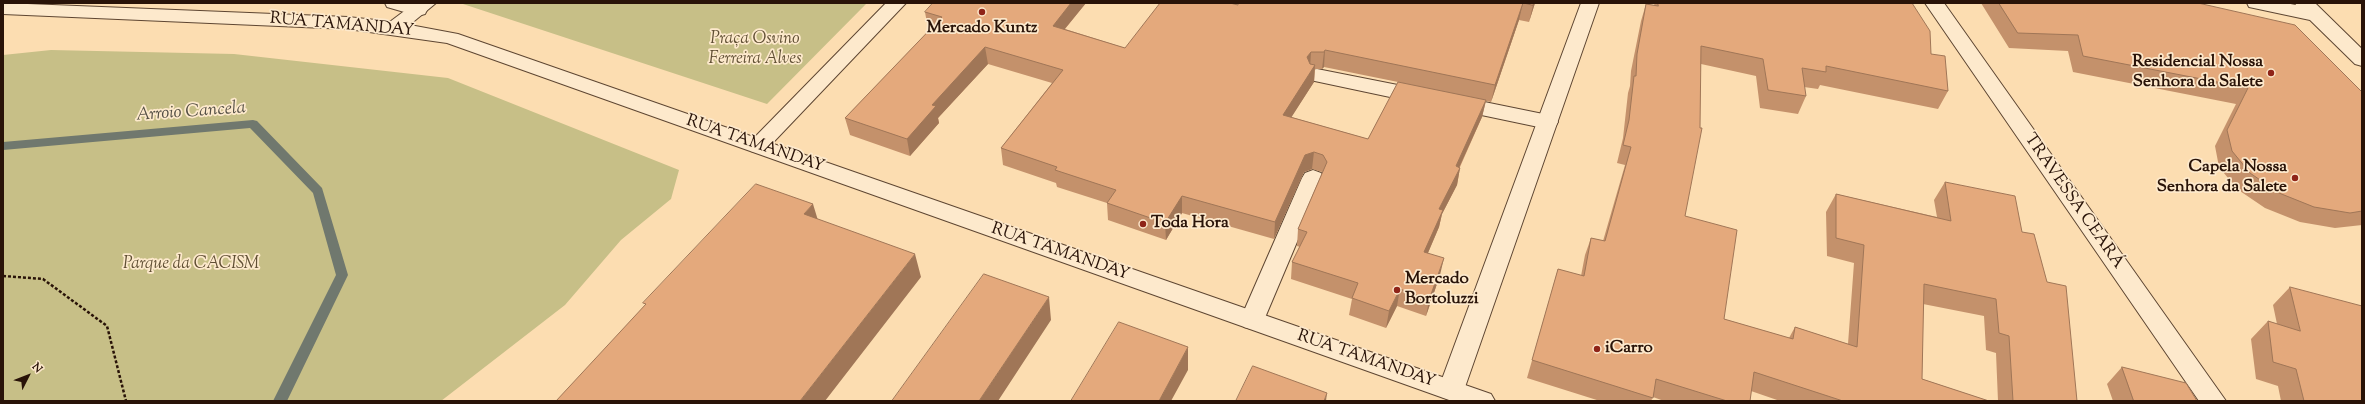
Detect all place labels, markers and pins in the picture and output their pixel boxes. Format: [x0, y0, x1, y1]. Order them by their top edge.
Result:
marker: Mercado Kuntz [977, 7, 987, 17]
place label: Mercado Kuntz [927, 19, 1037, 39]
place label: Residencial Nossa Senhora da Salete [2132, 53, 2263, 93]
marker: Residencial Nossa Senhora da Salete [2266, 68, 2276, 78]
place label: Capela Nossa Senhora da Salete [2157, 158, 2287, 198]
marker: Capela Nossa Senhora da Salete [2290, 173, 2300, 183]
place label: Toda Hora [1151, 214, 1229, 234]
marker: Toda Hora [1138, 219, 1148, 229]
place label: Mercado Bortoluzzi [1405, 270, 1478, 310]
marker: Mercado Bortoluzzi [1392, 285, 1402, 295]
place label: iCarro [1605, 339, 1653, 359]
marker: iCarro [1592, 344, 1602, 354]

